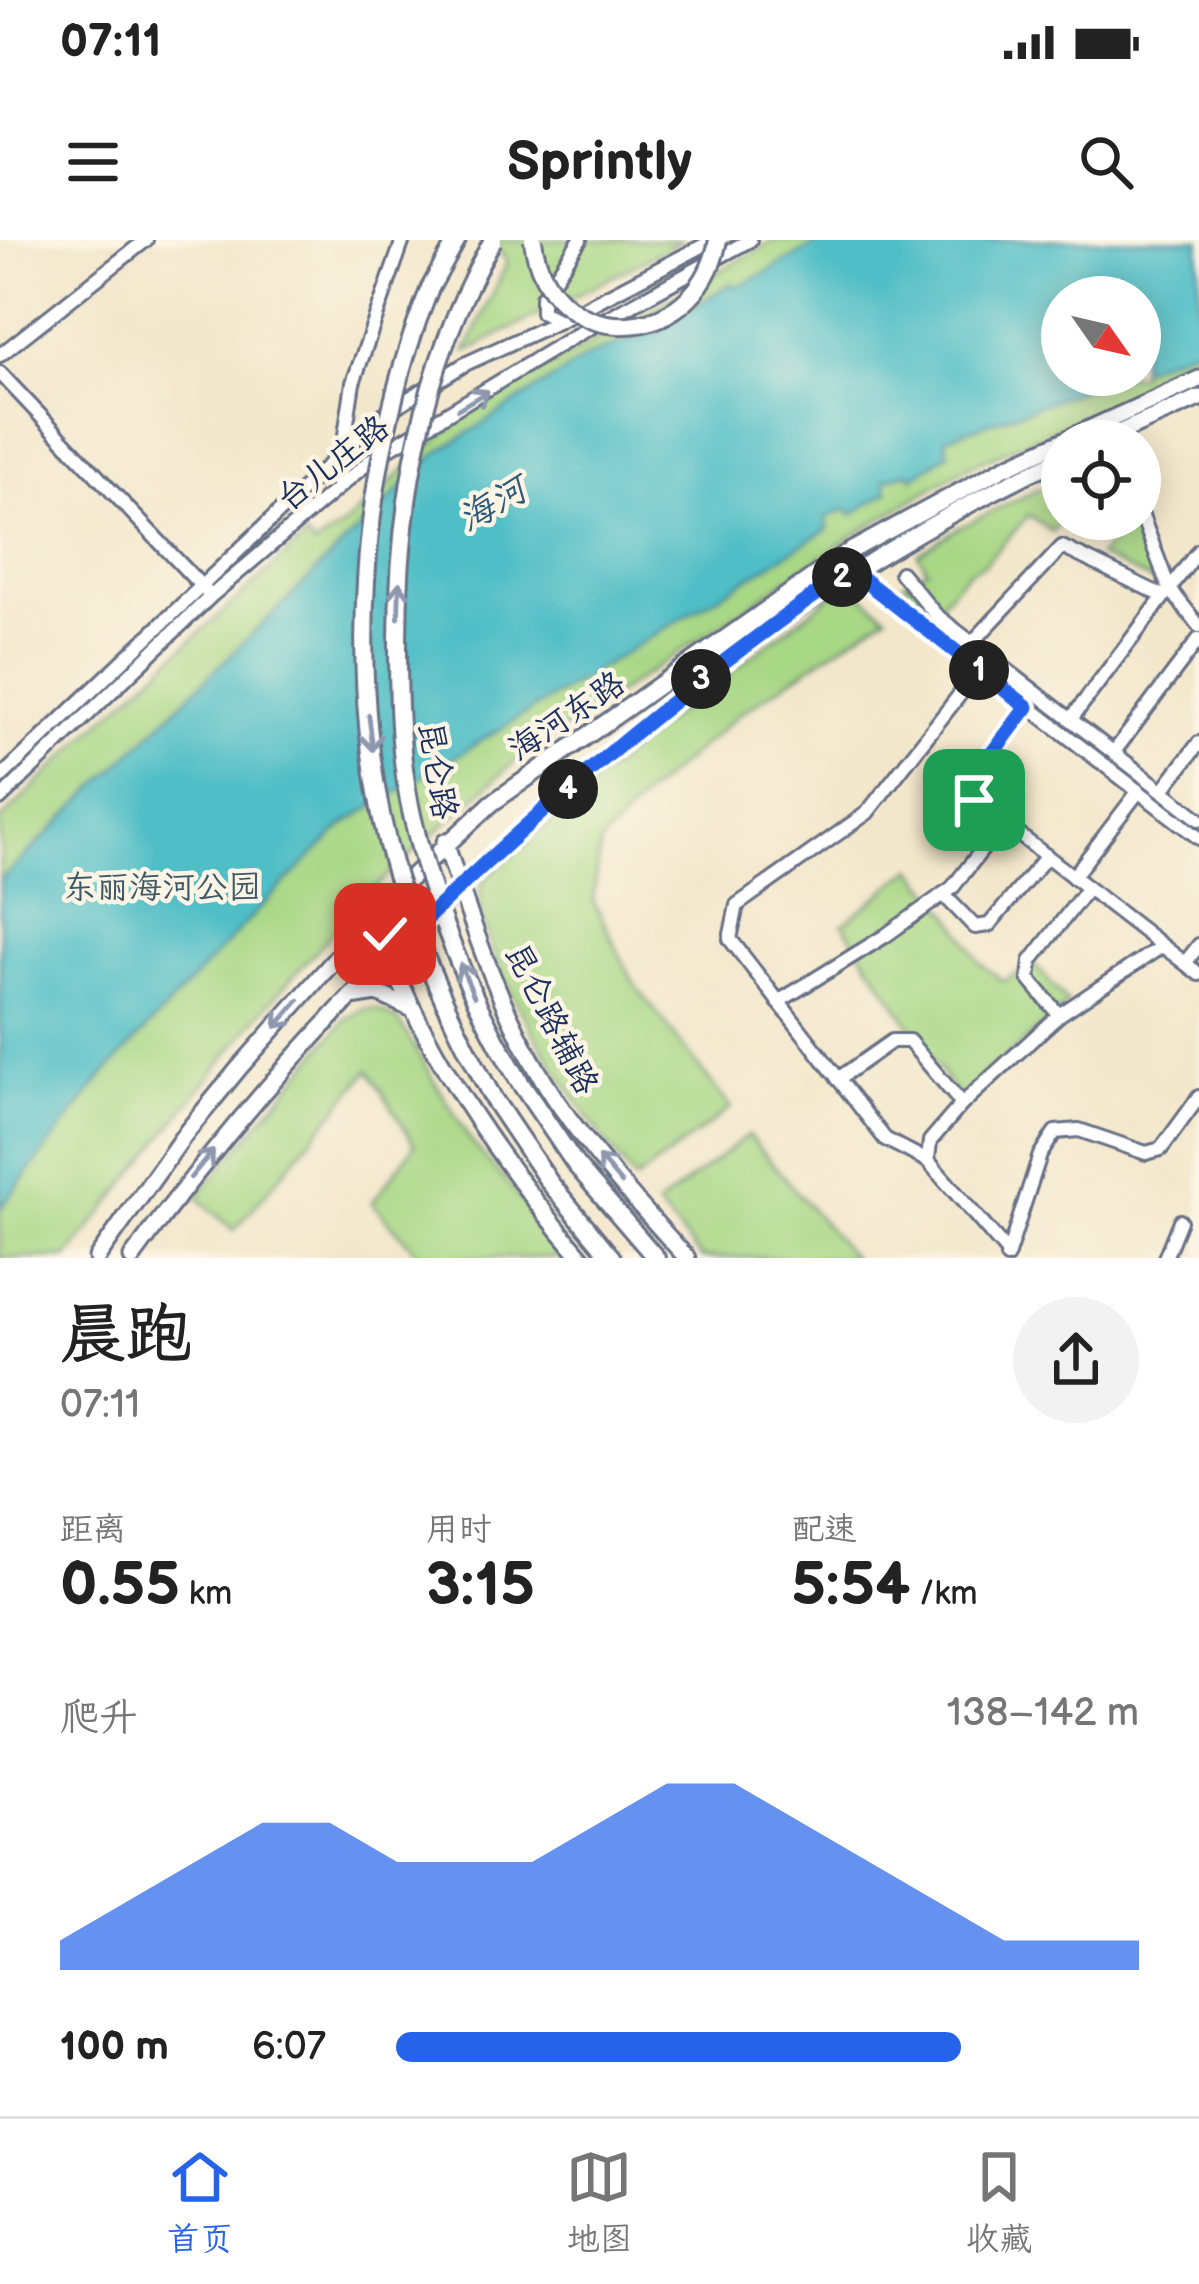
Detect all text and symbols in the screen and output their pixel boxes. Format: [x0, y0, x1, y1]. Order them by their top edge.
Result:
text: 07:11 [60, 15, 162, 70]
icon: menu [60, 129, 126, 195]
icon: search [1073, 129, 1139, 195]
text: Sprintly [507, 130, 692, 195]
north arrow [1041, 276, 1161, 396]
map controls [1041, 276, 1161, 540]
one-way arrow [455, 388, 489, 412]
street label: 台儿庄路 [269, 407, 398, 520]
button: locate [1041, 420, 1161, 540]
water label: 海河 [451, 466, 540, 542]
pin: 2 [812, 547, 872, 607]
text: 2 [832, 557, 852, 597]
one-way arrow [387, 581, 410, 620]
pin: 1 [949, 640, 1009, 700]
pin: 3 [671, 649, 731, 709]
text: 1 [972, 650, 986, 690]
text: 3 [691, 659, 711, 699]
street label: 海河东路 [501, 663, 633, 770]
one-way arrow [360, 713, 383, 752]
street label: 昆仑路 [410, 718, 465, 822]
pin [923, 749, 1025, 851]
pin: 4 [538, 759, 598, 819]
icon: arrive [941, 767, 1007, 833]
text: 4 [558, 769, 578, 809]
park label: 东丽海河公园 [63, 868, 261, 908]
pin [334, 883, 436, 985]
icon: check [352, 901, 418, 967]
street label: 昆仑路辅路 [496, 936, 606, 1101]
one-way arrow [455, 963, 476, 1000]
one-way arrow [274, 998, 301, 1029]
one-way arrow [188, 1149, 216, 1180]
one-way arrow [596, 1155, 624, 1186]
text: 晨跑 [60, 1297, 192, 1376]
button: share [1013, 1297, 1139, 1423]
text: 07:11 [60, 1382, 140, 1429]
text: 距离 [60, 1510, 126, 1550]
text: 用时 [426, 1510, 492, 1550]
text: 配速 [791, 1510, 857, 1550]
text: 0.55 [60, 1550, 180, 1622]
text: 3:15 [426, 1550, 535, 1622]
text: 5:54 [791, 1550, 910, 1622]
text: km [180, 1574, 232, 1614]
text: /km [910, 1574, 978, 1614]
text: 138–142 m [947, 1690, 1139, 1737]
text: 爬升 [60, 1695, 138, 1742]
text: 100 m [60, 2024, 169, 2071]
text: 6:07 [252, 2024, 326, 2071]
tab: 首页 [167, 2144, 233, 2260]
tab: 地图 [566, 2144, 632, 2260]
tab: 收藏 [966, 2144, 1032, 2260]

